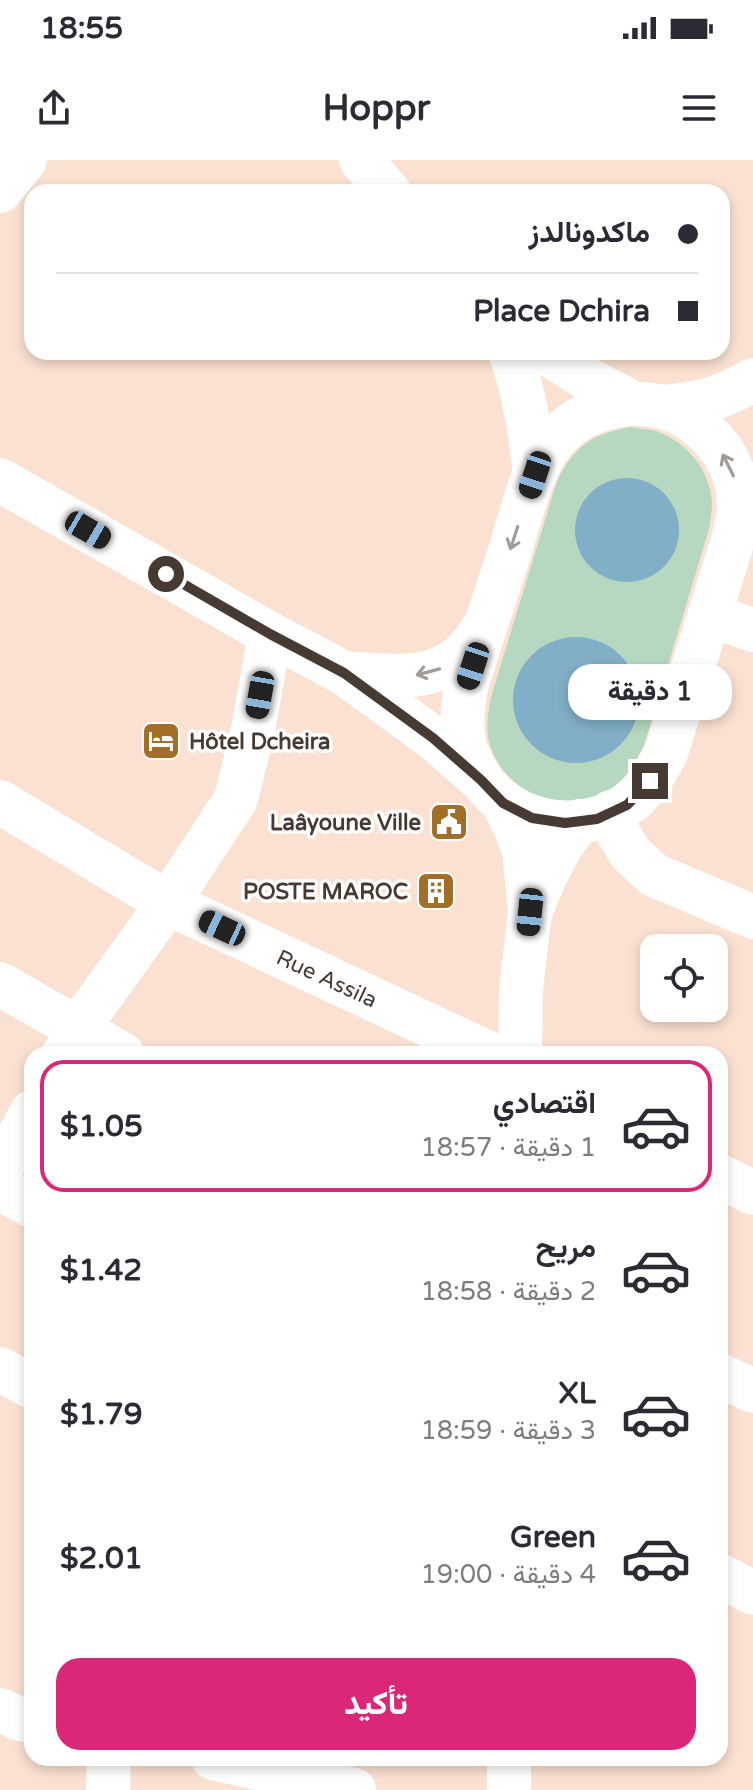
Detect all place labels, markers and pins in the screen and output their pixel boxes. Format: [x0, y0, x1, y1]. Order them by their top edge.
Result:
hotel icon: Hôtel Dcheira [140, 720, 182, 762]
place label: Hôtel Dcheira [189, 729, 330, 755]
public building icon: Laâyoune Ville [428, 801, 470, 843]
place label: Laâyoune Ville [270, 810, 421, 836]
building icon: POSTE MAROC [415, 870, 457, 912]
place label: POSTE MAROC [243, 879, 408, 905]

